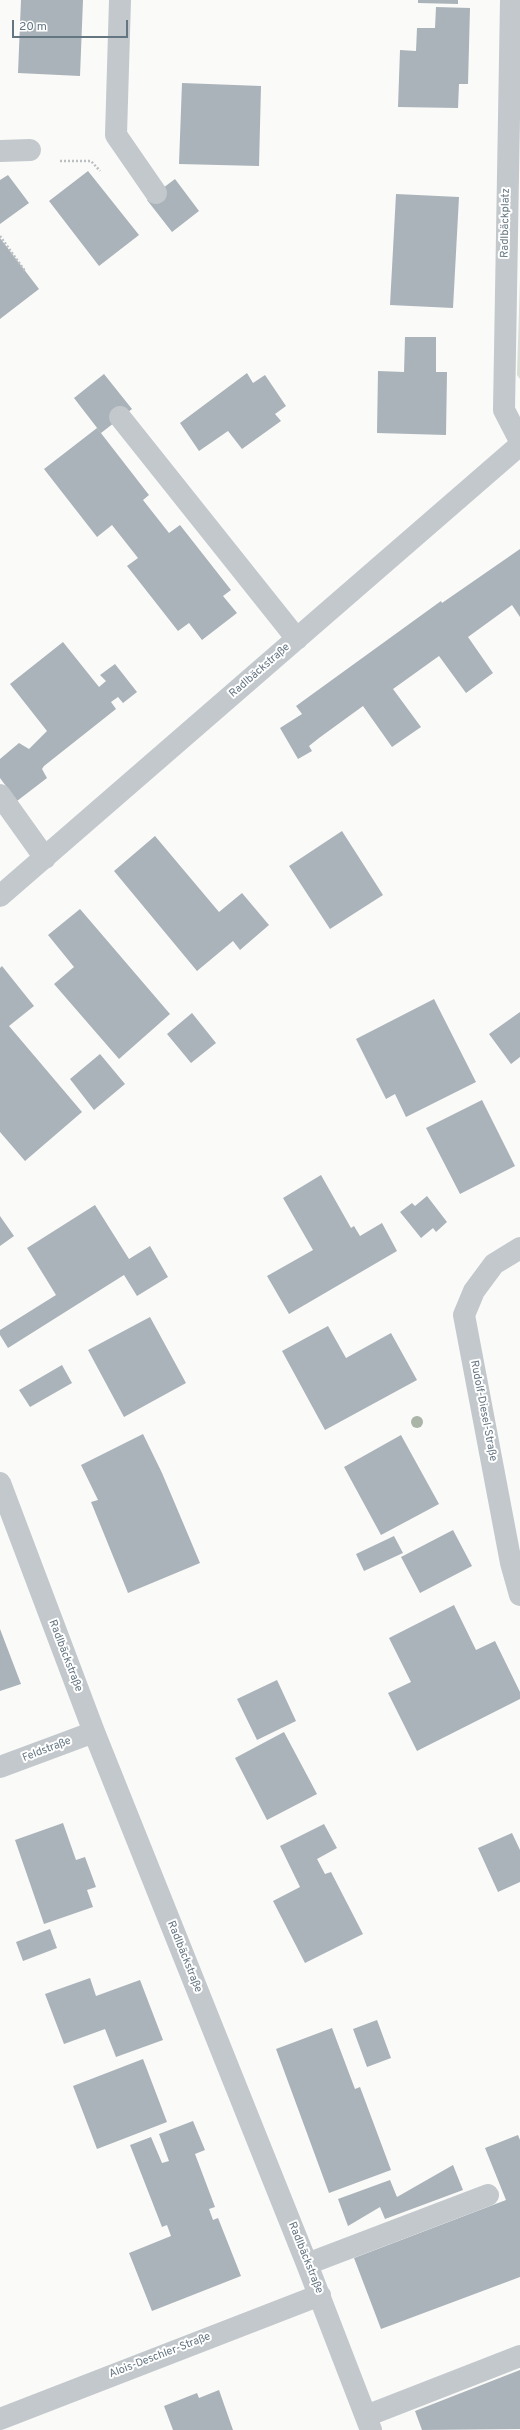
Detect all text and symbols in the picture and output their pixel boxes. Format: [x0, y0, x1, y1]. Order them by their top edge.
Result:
scale bar [14, 12, 130, 38]
text: 20 m [19, 19, 47, 35]
street label: Radlbäckplatz [499, 188, 513, 258]
street label: Radlbäckstraße [227, 641, 293, 701]
street label: Rudolf-Diesel-Straße [467, 1359, 499, 1463]
street label: Radlbäckstraße [45, 1618, 85, 1694]
street label: Feldstraße [21, 1735, 73, 1765]
street label: Radlbäckstraße [164, 1919, 204, 1995]
street label: Radlbäckstraße [285, 2220, 325, 2296]
street label: Alois-Deschler-Straße [107, 2331, 213, 2381]

